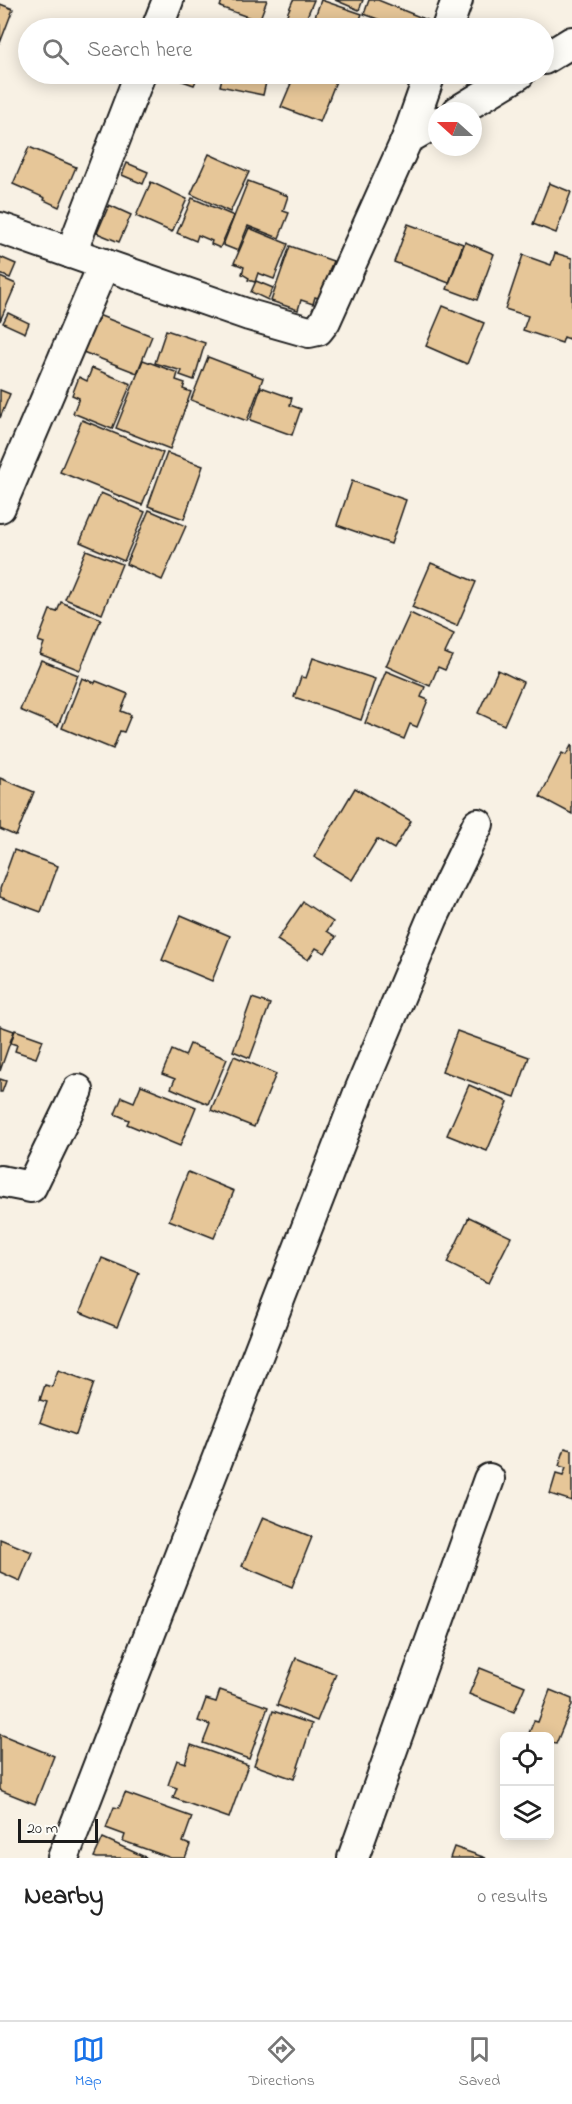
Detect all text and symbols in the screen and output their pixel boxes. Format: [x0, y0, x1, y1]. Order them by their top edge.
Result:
search box [18, 18, 554, 84]
icon: search [39, 35, 72, 68]
text: Search here [87, 35, 192, 67]
north arrow [428, 102, 482, 156]
map controls [500, 1732, 554, 1840]
button: locate [500, 1732, 554, 1786]
button: layers [500, 1786, 554, 1840]
scale bar [18, 1816, 98, 1844]
text: 20 m [27, 1817, 58, 1841]
text: Nearby [24, 1878, 103, 1916]
text: 0 results [477, 1883, 548, 1912]
tab: Map [72, 2033, 105, 2093]
tab: Directions [248, 2033, 315, 2093]
tab: Saved [458, 2033, 500, 2093]

